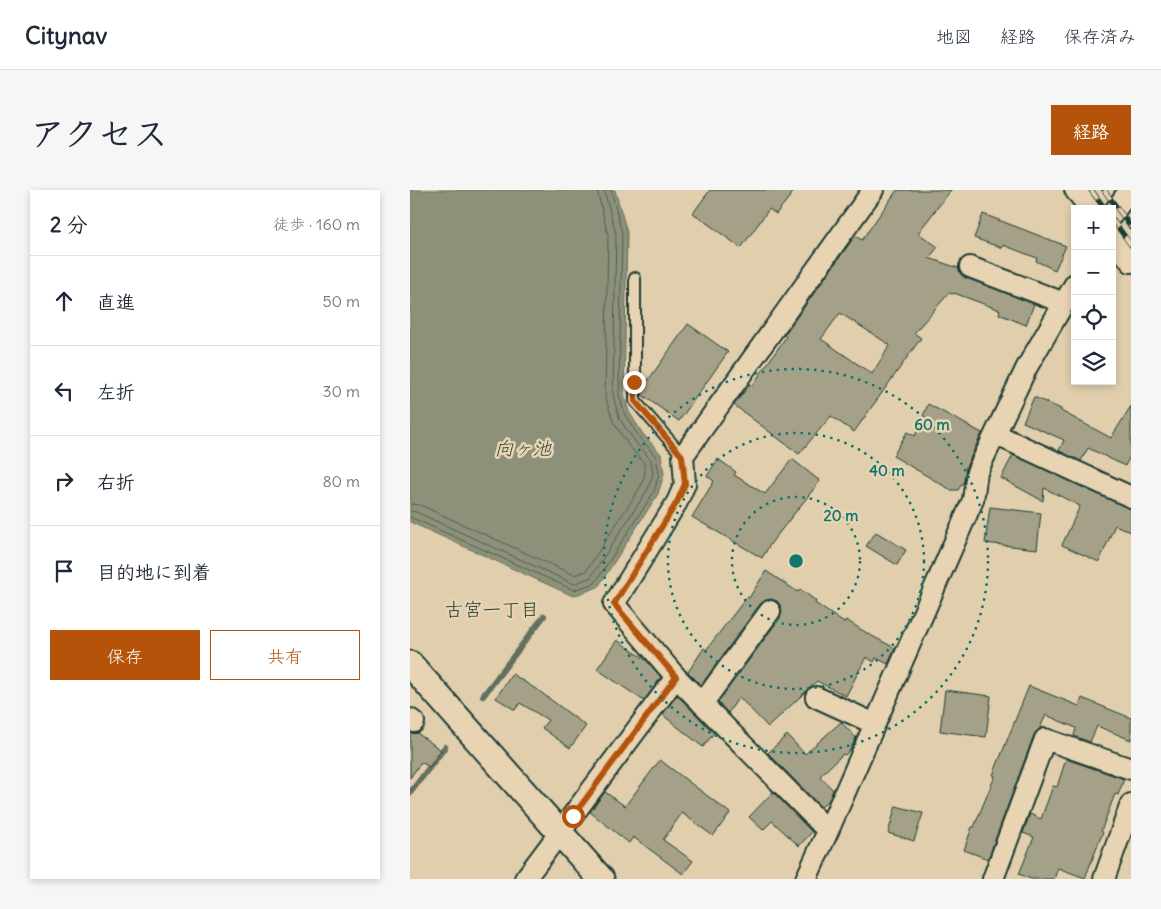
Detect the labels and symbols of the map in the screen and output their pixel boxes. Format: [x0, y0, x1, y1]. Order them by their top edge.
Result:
route end [623, 371, 646, 394]
text: 60 m [914, 415, 950, 434]
water label: 向ヶ池 [494, 436, 552, 460]
text: 40 m [869, 461, 905, 480]
text: 20 m [824, 506, 858, 525]
centre of rings [787, 552, 805, 570]
district label: 古宮一丁目 [444, 597, 540, 621]
route start [562, 805, 585, 828]

